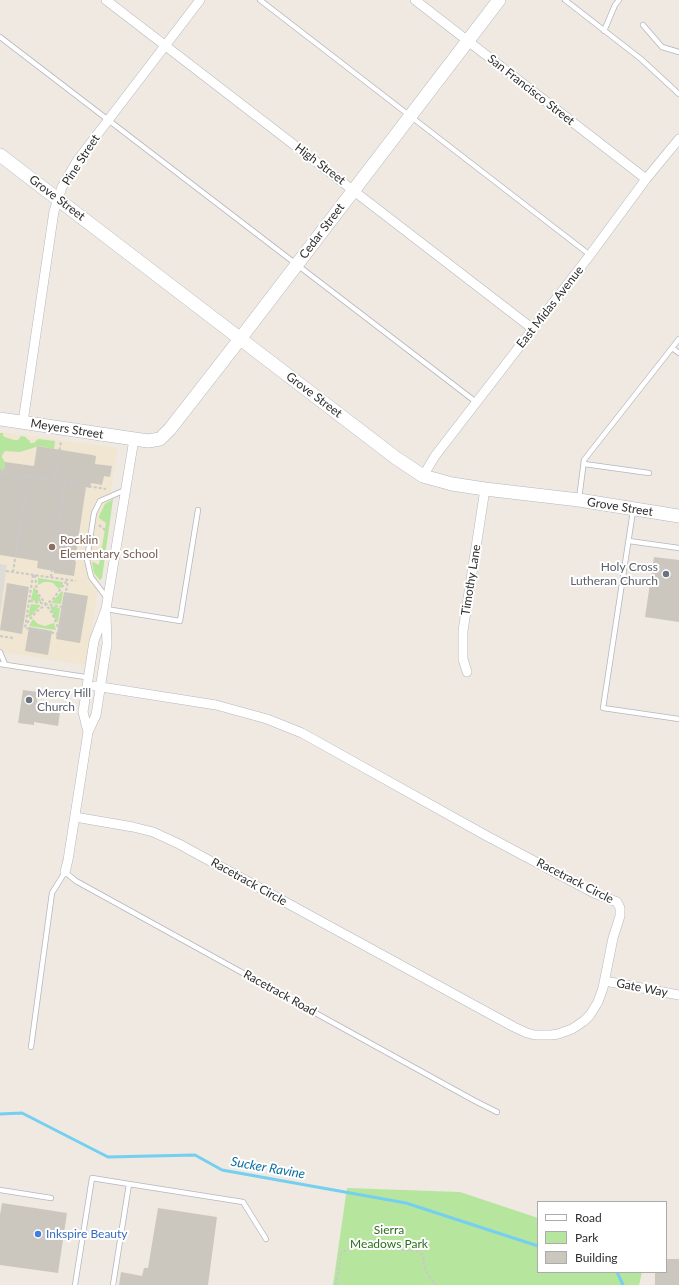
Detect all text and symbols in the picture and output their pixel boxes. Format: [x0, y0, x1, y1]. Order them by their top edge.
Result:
street label: San Francisco Street [485, 52, 577, 128]
street label: Pine Street [59, 132, 103, 188]
street label: High Street [292, 140, 348, 188]
street label: Grove Street [26, 172, 88, 224]
street label: Cedar Street [296, 200, 348, 262]
street label: East Midas Avenue [514, 263, 586, 351]
street label: Grove Street [283, 369, 345, 421]
street label: Meyers Street [29, 416, 105, 442]
street label: Grove Street [586, 495, 654, 519]
place label: Rocklin Elementary School [60, 533, 158, 561]
marker: Rocklin Elementary School [47, 542, 57, 552]
street label: Timothy Lane [458, 543, 484, 617]
place label: Holy Cross Lutheran Church [570, 560, 658, 588]
marker: Holy Cross Lutheran Church [661, 569, 671, 579]
place label: Mercy Hill Church [37, 686, 91, 714]
marker: Mercy Hill Church [24, 695, 34, 705]
street label: Racetrack Circle [208, 855, 290, 909]
street label: Racetrack Circle [534, 855, 616, 907]
street label: Racetrack Road [241, 967, 319, 1019]
street label: Gate Way [615, 976, 669, 1000]
water label: Sucker Ravine [230, 1154, 306, 1182]
legend [537, 1201, 667, 1273]
text: Road [575, 1210, 602, 1225]
park label: Sierra Meadows Park [350, 1223, 428, 1251]
place label: Inkspire Beauty [46, 1227, 128, 1241]
marker: Inkspire Beauty [33, 1229, 43, 1239]
text: Park [575, 1230, 598, 1245]
text: Building [575, 1250, 618, 1265]

